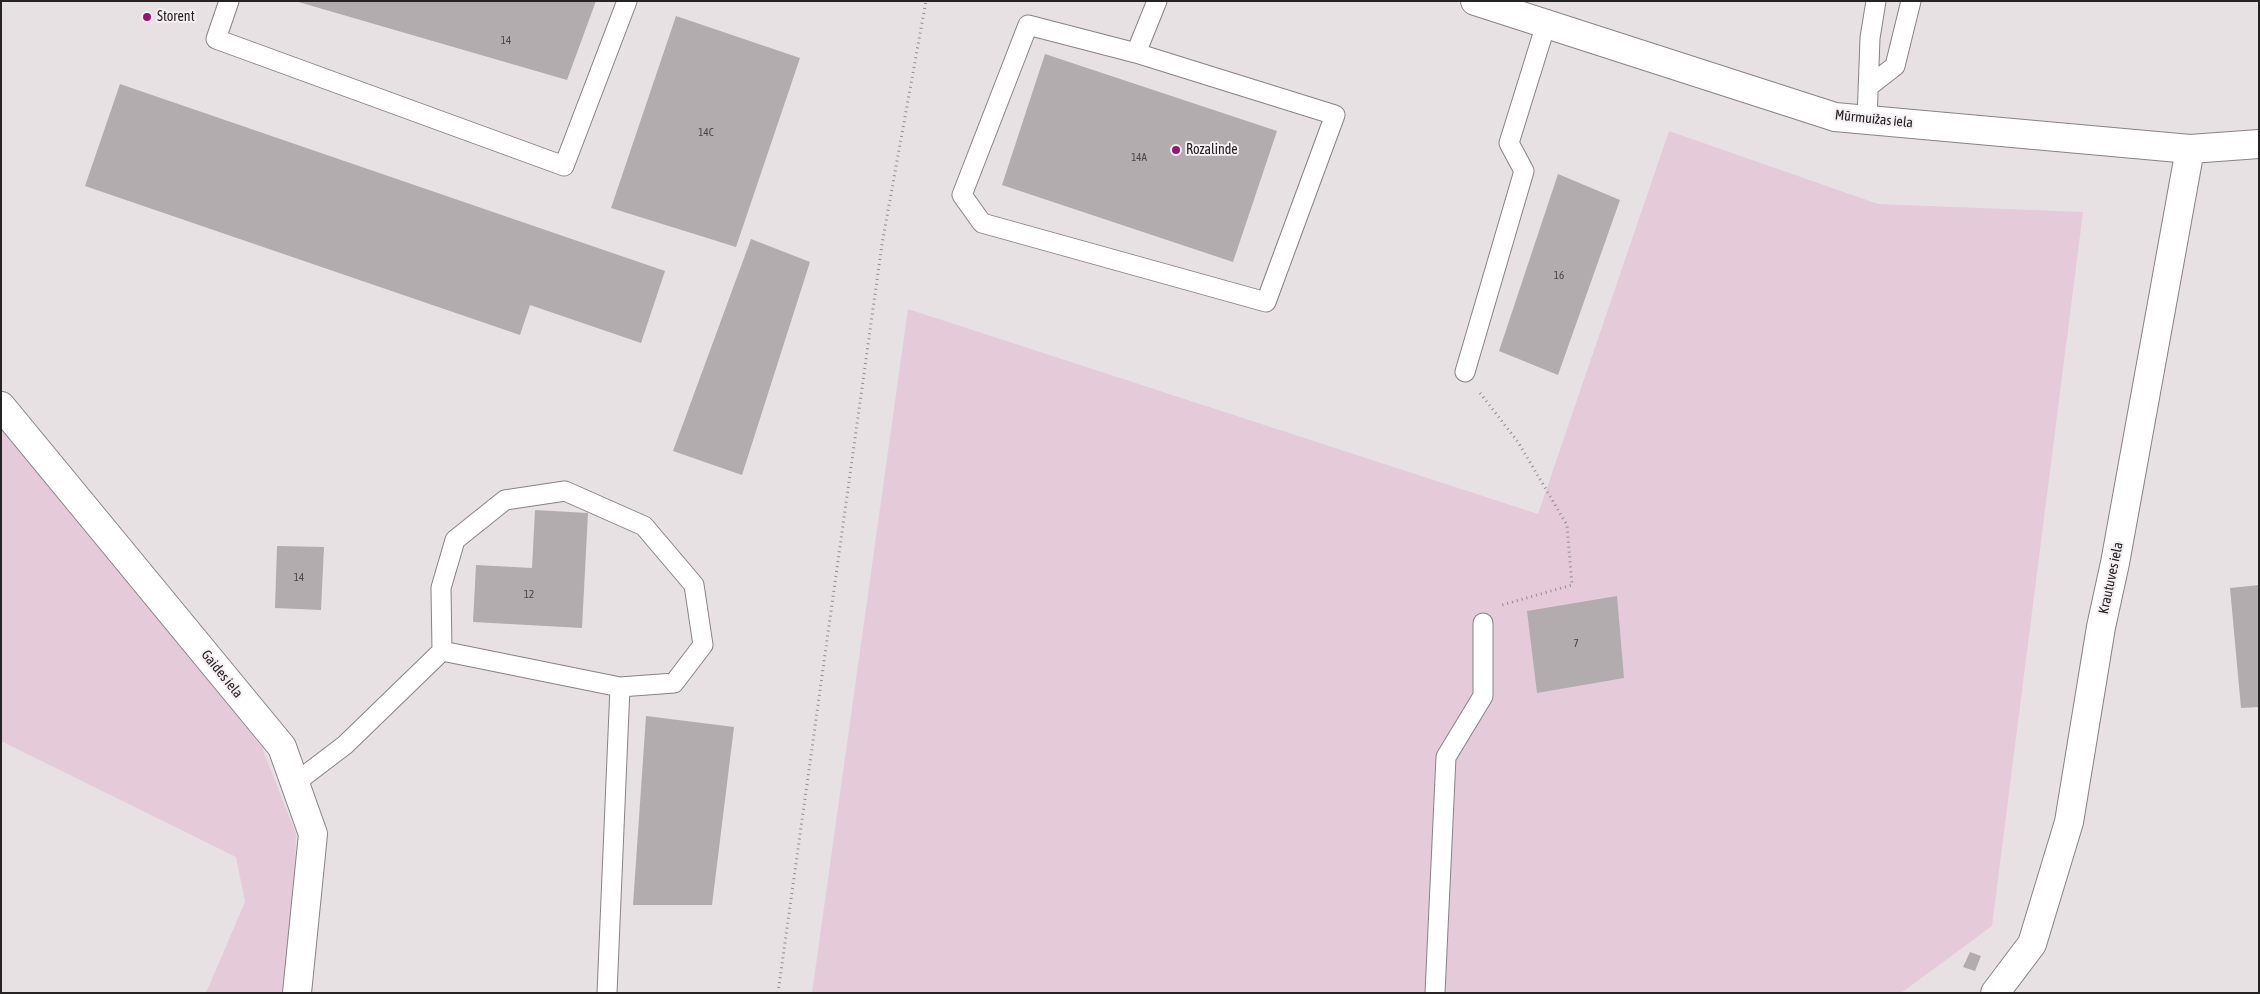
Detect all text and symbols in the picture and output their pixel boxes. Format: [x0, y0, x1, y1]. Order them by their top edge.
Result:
place label: Storent [157, 9, 195, 25]
marker: Storent [141, 11, 153, 23]
house number: 14 [501, 34, 511, 48]
street label: Mūrmuižas iela [1834, 107, 1914, 131]
house number: 14C [698, 126, 714, 140]
place label: Rozalinde [1186, 142, 1238, 158]
marker: Rozalinde [1170, 144, 1182, 156]
house number: 14A [1131, 151, 1147, 165]
house number: 16 [1554, 269, 1564, 283]
street label: Krautuves iela [2095, 540, 2127, 616]
house number: 14 [294, 571, 304, 585]
house number: 12 [524, 588, 534, 602]
house number: 7 [1573, 637, 1579, 651]
street label: Gaides iela [198, 647, 246, 701]

